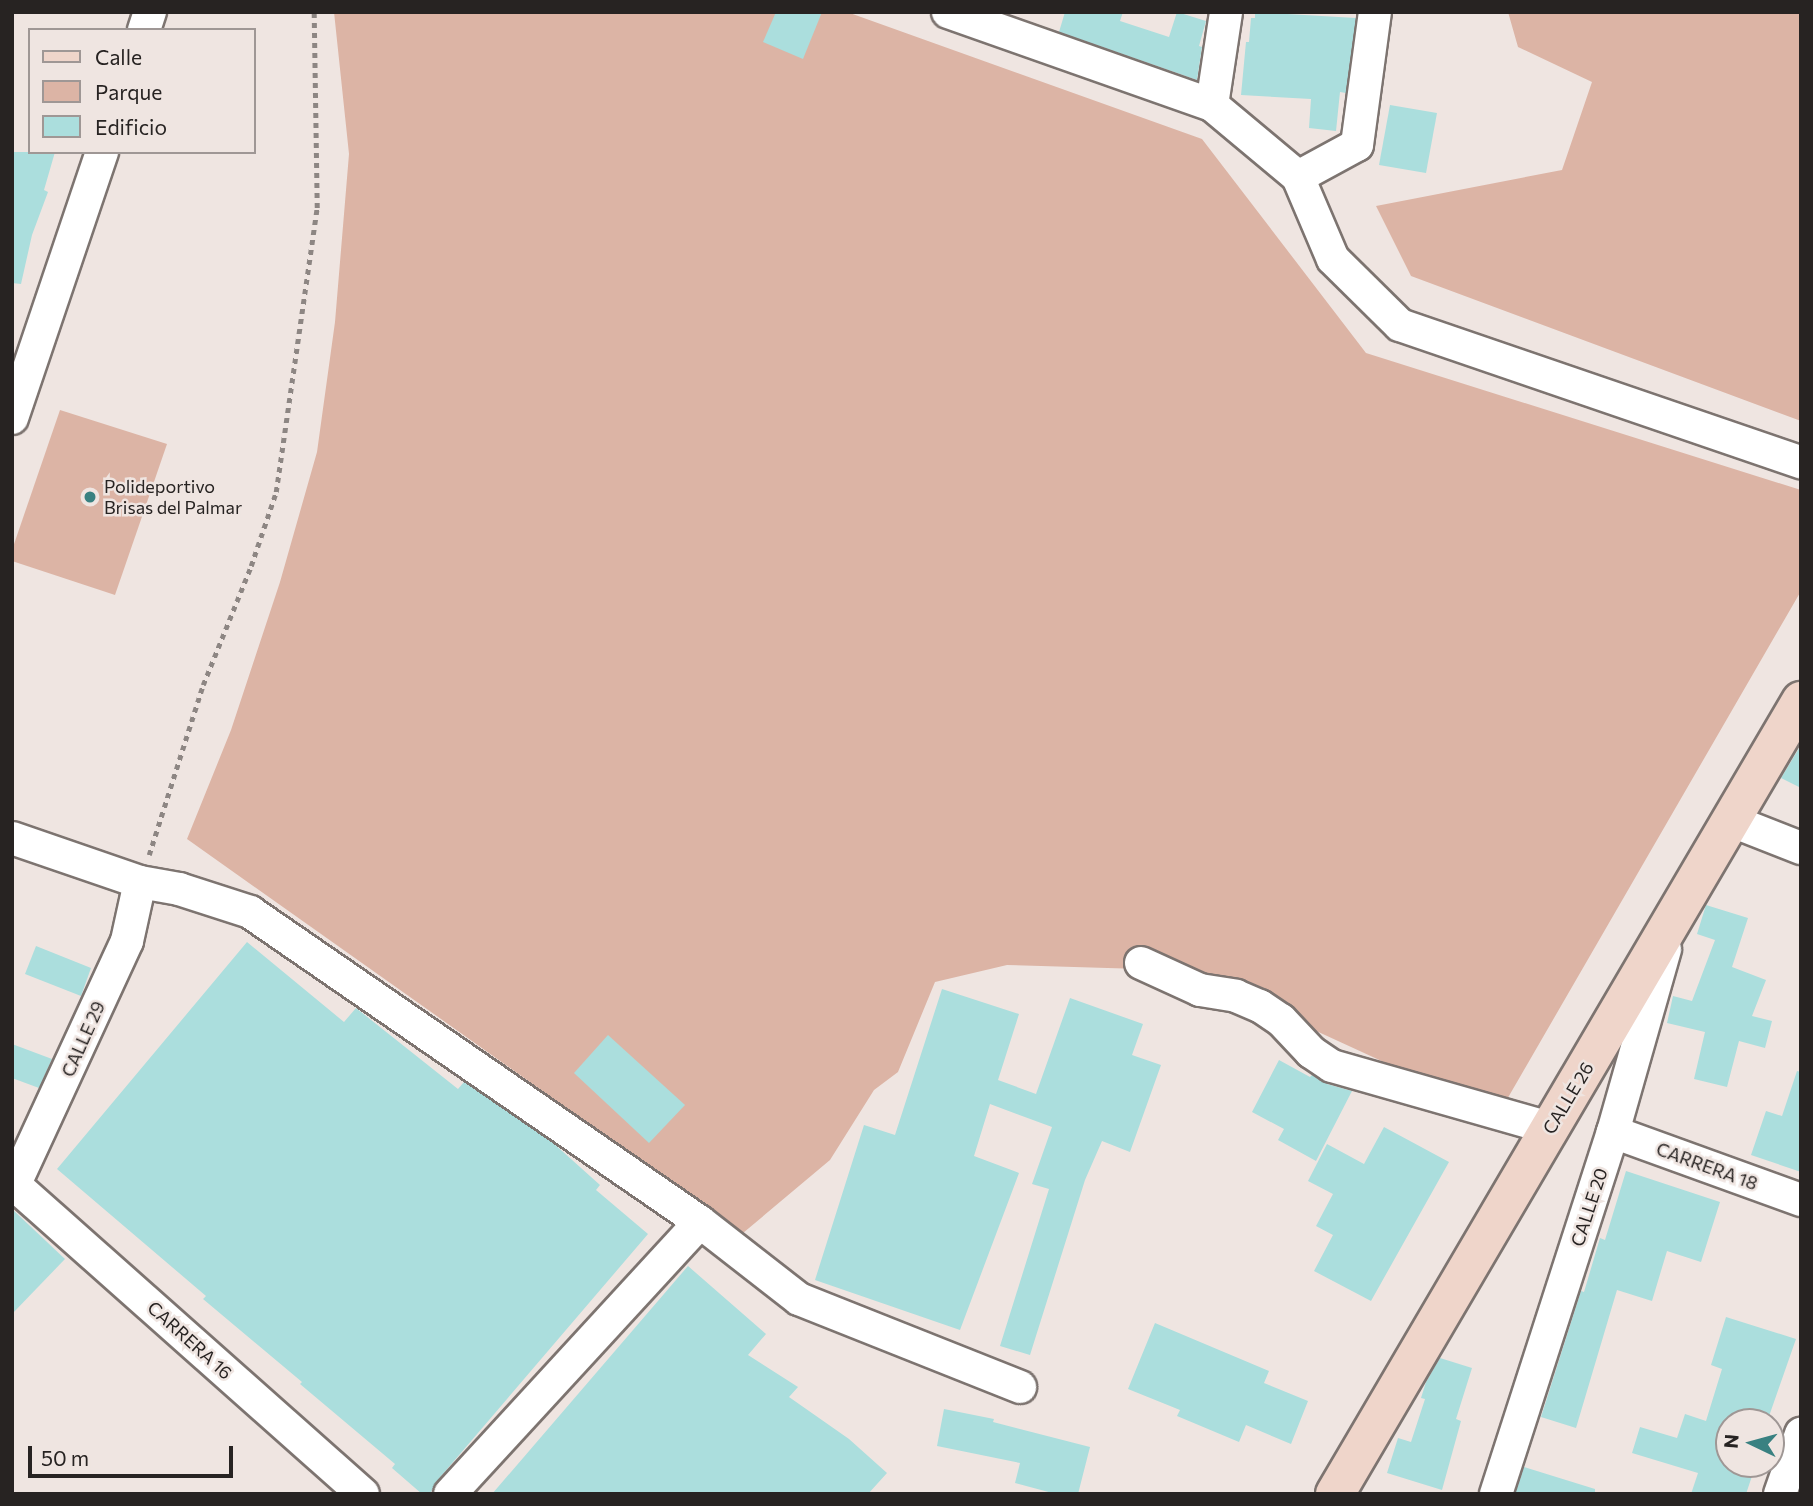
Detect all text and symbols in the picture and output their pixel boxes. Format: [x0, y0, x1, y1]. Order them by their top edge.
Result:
legend [28, 28, 256, 154]
text: Calle [95, 44, 142, 69]
text: Parque [95, 79, 162, 104]
text: Edificio [95, 114, 167, 139]
place label: Polideportivo Brisas del Palmar [104, 476, 242, 518]
marker: Polideportivo Brisas del Palmar [82, 489, 98, 505]
street label: CALLE 29 [57, 998, 109, 1080]
street label: CALLE 26 [1538, 1058, 1598, 1138]
street label: CARRERA 18 [1653, 1138, 1761, 1194]
street label: CALLE 20 [1566, 1165, 1612, 1249]
street label: CARRERA 16 [143, 1296, 237, 1384]
north arrow [1715, 1408, 1785, 1478]
scale bar [32, 1432, 236, 1476]
text: N [1718, 1433, 1743, 1449]
text: 50 m [41, 1445, 89, 1470]

